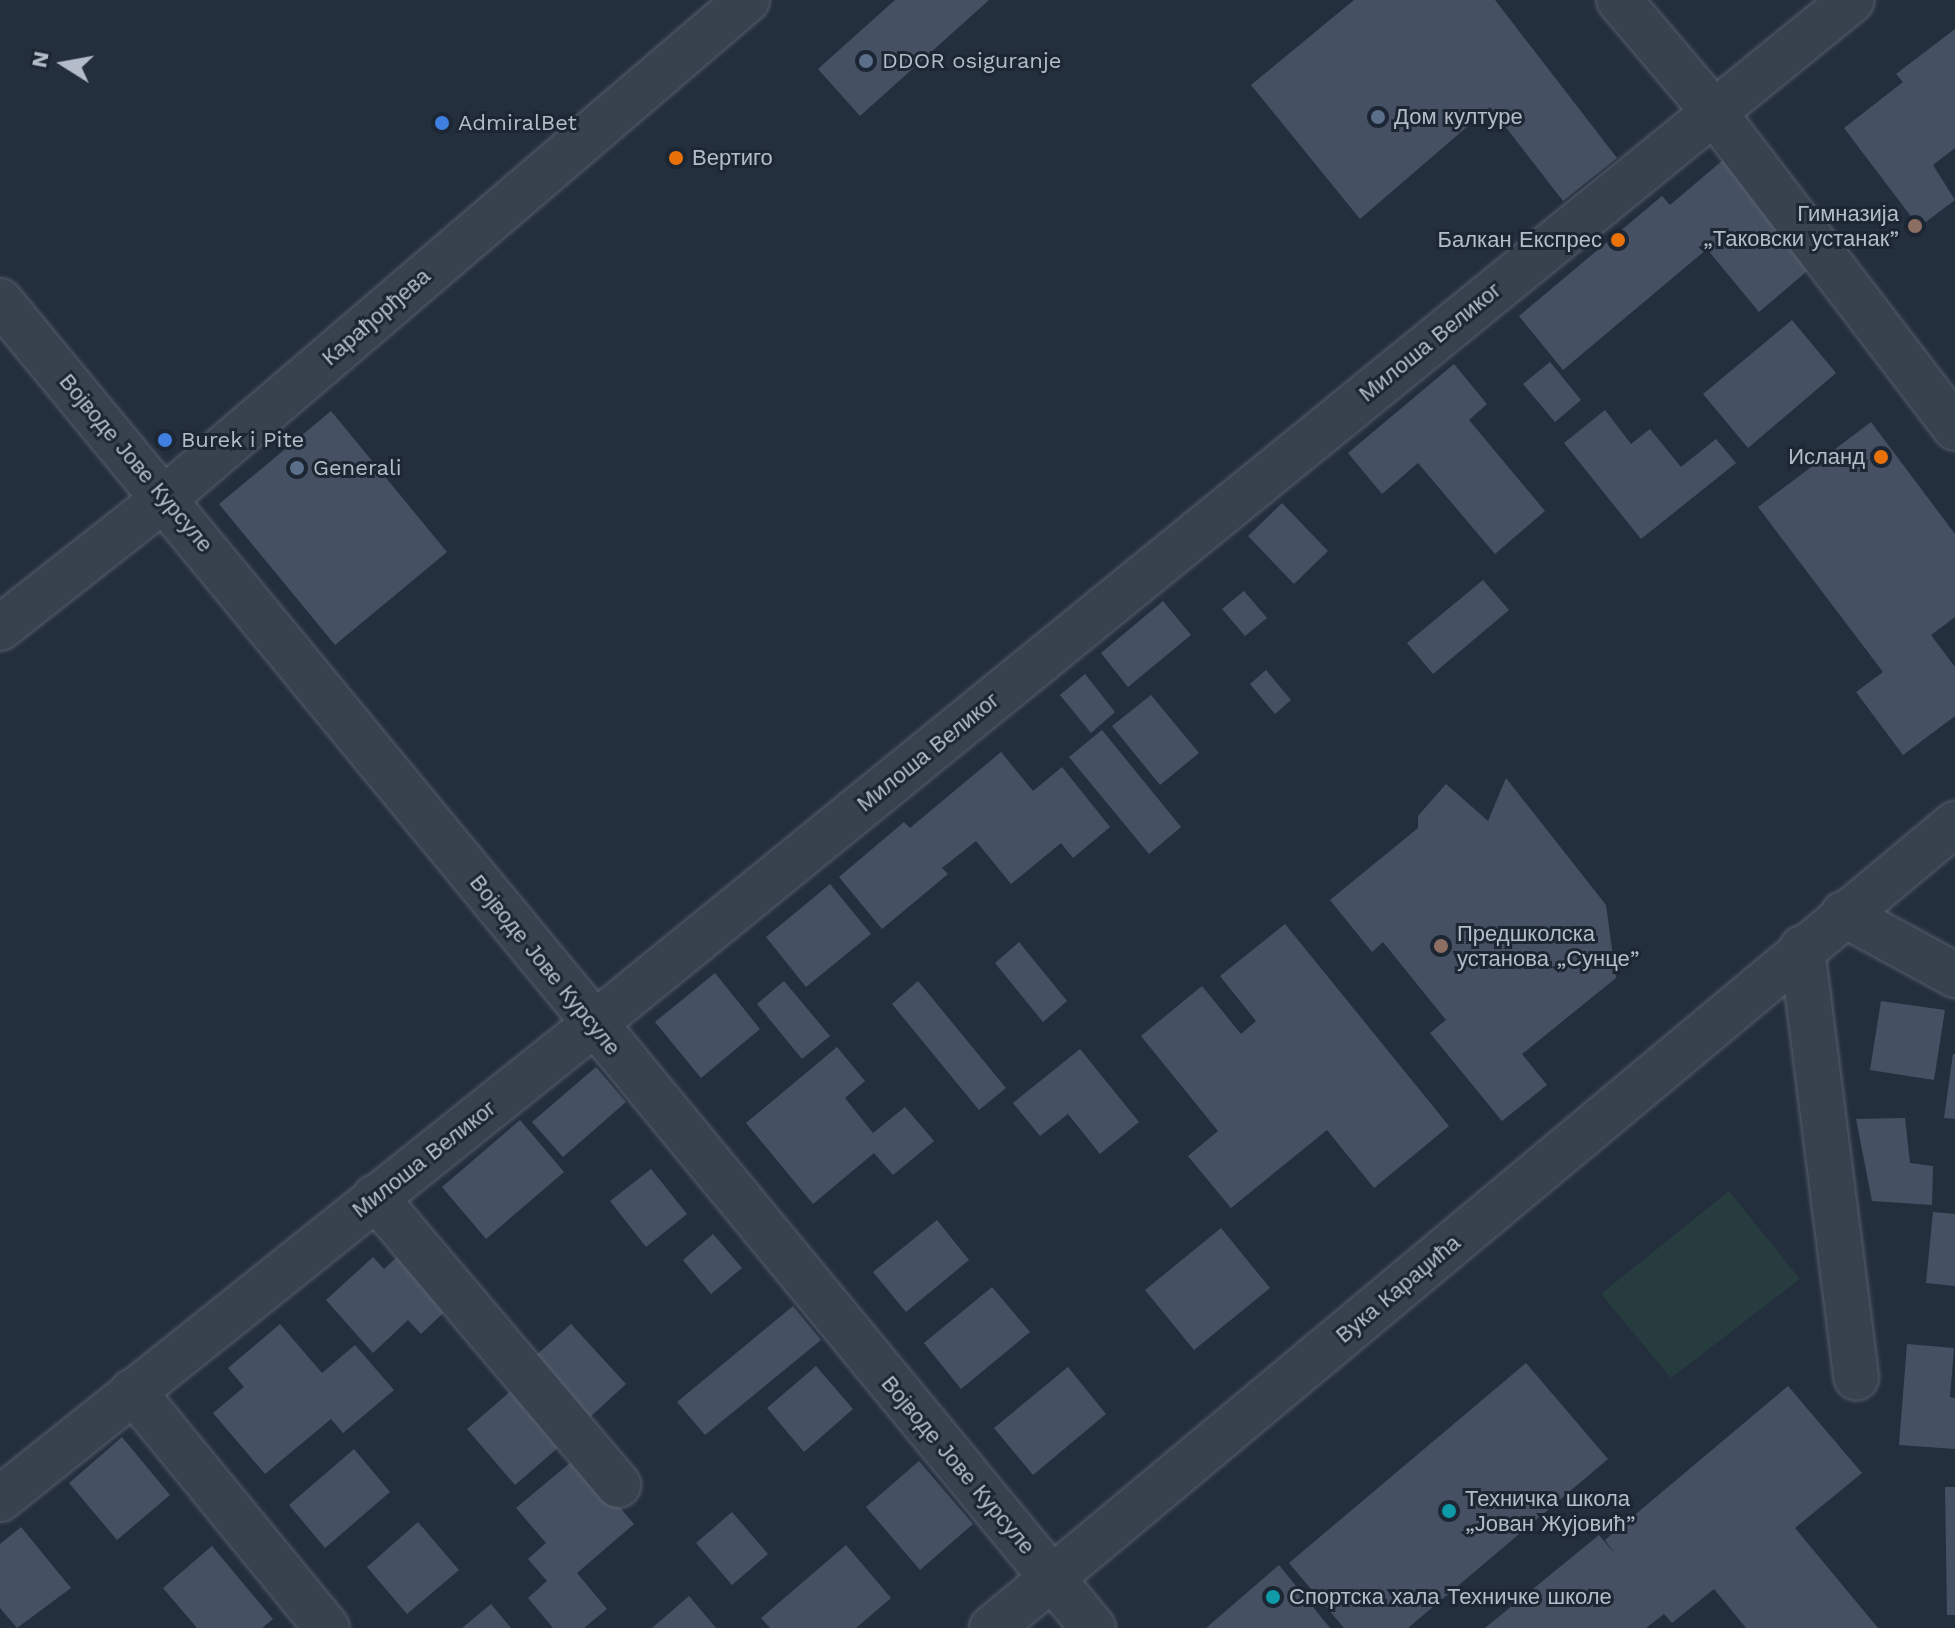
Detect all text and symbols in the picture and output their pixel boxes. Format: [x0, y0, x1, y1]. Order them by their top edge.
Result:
north arrow [24, 24, 104, 104]
place label: DDOR osiguranje [882, 48, 1062, 74]
text: N [26, 49, 54, 70]
marker: DDOR osiguranje [857, 52, 875, 70]
place label: Дом културе [1394, 104, 1523, 130]
marker: Дом културе [1369, 108, 1387, 126]
place label: AdmiralBet [458, 110, 577, 136]
marker: AdmiralBet [433, 114, 451, 132]
place label: Вертиго [692, 145, 773, 171]
marker: Вертиго [667, 149, 685, 167]
place label: Гимназија „Таковски устанак” [1703, 200, 1899, 252]
marker: Гимназија „Таковски устанак” [1906, 217, 1924, 235]
place label: Балкан Експрес [1438, 227, 1602, 253]
marker: Балкан Експрес [1609, 231, 1627, 249]
street label: Карађорђева [317, 263, 435, 371]
street label: Милоша Великог [1354, 277, 1506, 407]
street label: Војводе Јове Курсуле [54, 369, 218, 557]
place label: Burek i Pite [181, 427, 305, 453]
marker: Burek i Pite [156, 431, 174, 449]
place label: Исланд [1788, 444, 1865, 470]
marker: Исланд [1872, 448, 1890, 466]
place label: Generali [313, 455, 402, 481]
marker: Generali [288, 459, 306, 477]
street label: Милоша Великог [852, 687, 1004, 817]
street label: Војводе Јове Курсуле [464, 870, 626, 1060]
place label: Предшколска установа „Сунце” [1457, 920, 1639, 972]
marker: Предшколска установа „Сунце” [1432, 937, 1450, 955]
street label: Милоша Великог [347, 1095, 501, 1223]
street label: Вука Караџића [1331, 1229, 1465, 1349]
street label: Војводе Јове Курсуле [876, 1371, 1040, 1559]
place label: Техничка школа „Јован Жујовић” [1465, 1485, 1635, 1536]
marker: Техничка школа „Јован Жујовић” [1440, 1502, 1458, 1520]
place label: Спортска хала Техничке школе [1289, 1584, 1612, 1610]
marker: Спортска хала Техничке школе [1264, 1588, 1282, 1606]

